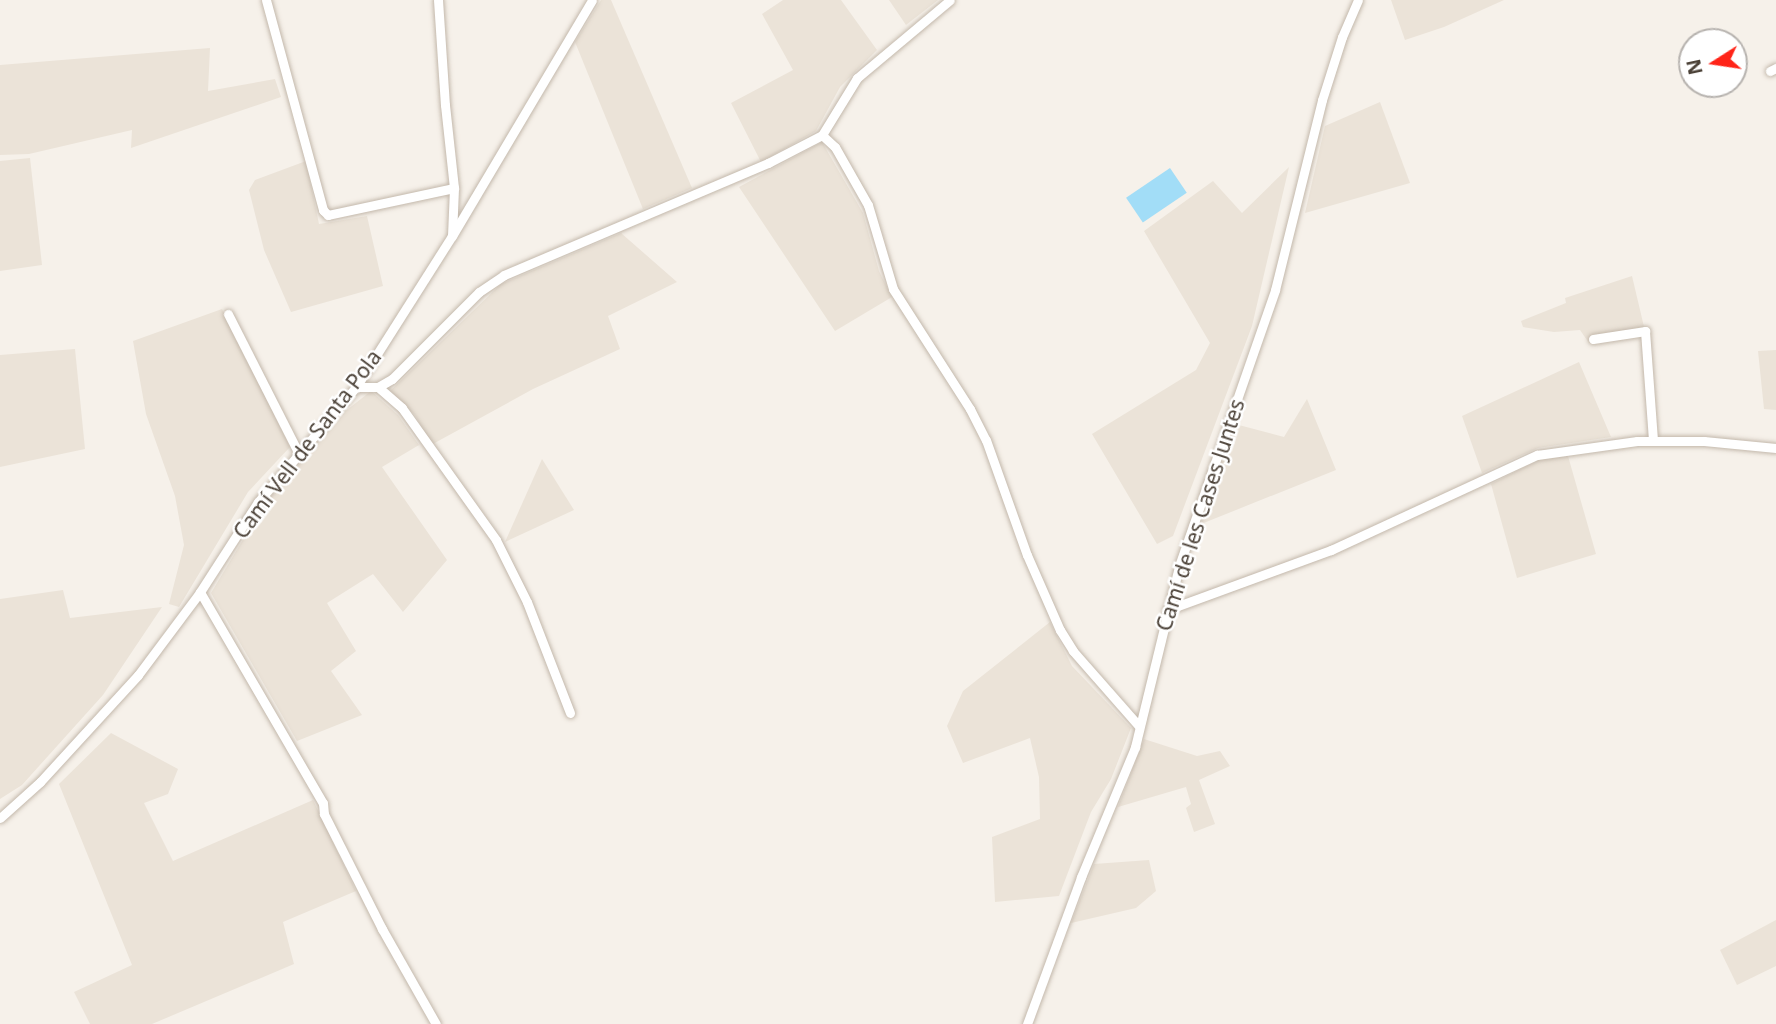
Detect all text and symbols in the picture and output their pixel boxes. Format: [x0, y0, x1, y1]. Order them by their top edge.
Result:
north arrow [1678, 28, 1748, 98]
text: N [1680, 57, 1709, 77]
street label: Camí Vell de Santa Pola [228, 345, 386, 543]
street label: Camí de les Cases Juntes [1151, 396, 1249, 634]

